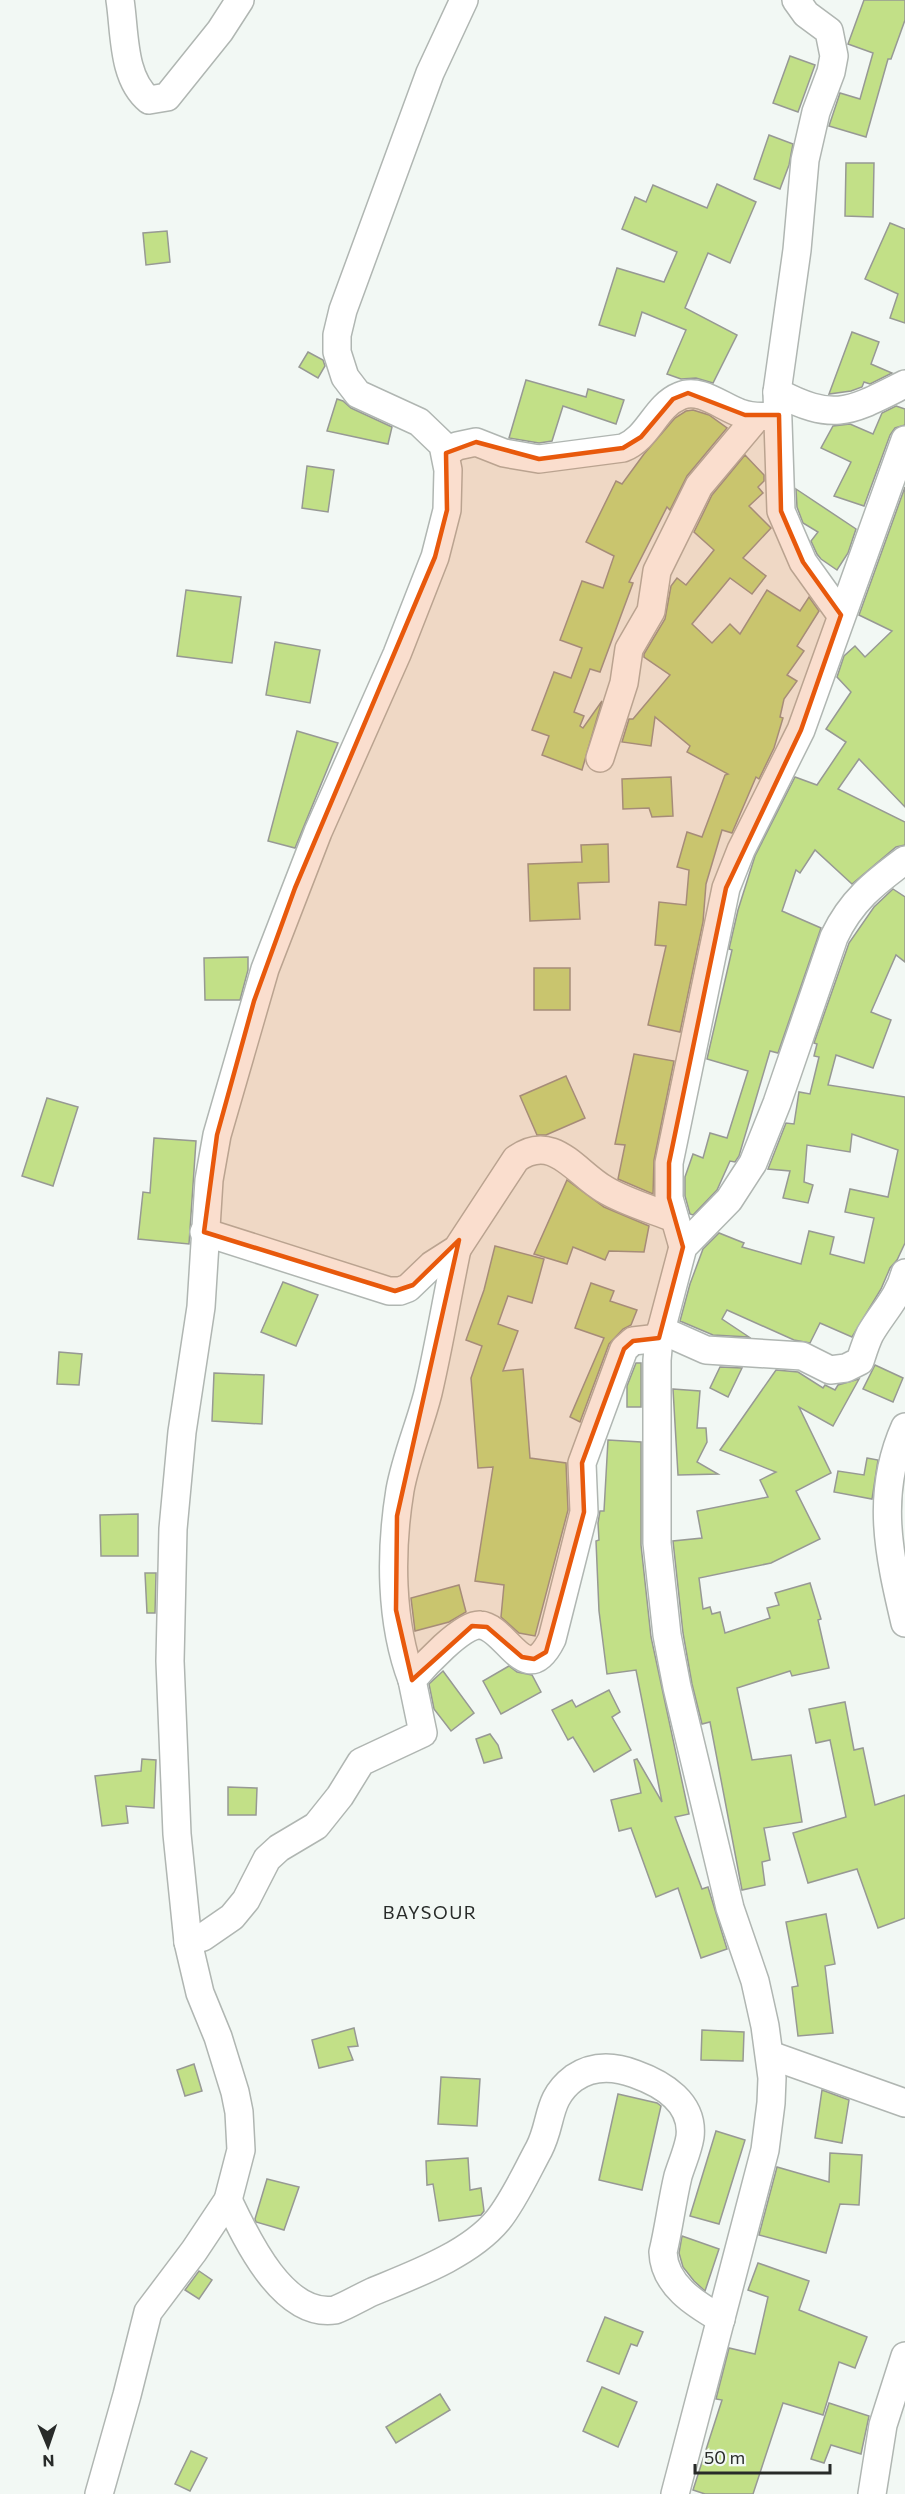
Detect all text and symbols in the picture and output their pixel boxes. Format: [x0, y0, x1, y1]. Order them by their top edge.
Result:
district label: BAYSOUR [383, 1901, 477, 1923]
north arrow [18, 2416, 78, 2476]
scale bar [695, 2437, 830, 2475]
text: 50 m [704, 2446, 745, 2468]
text: N [42, 2452, 55, 2471]

